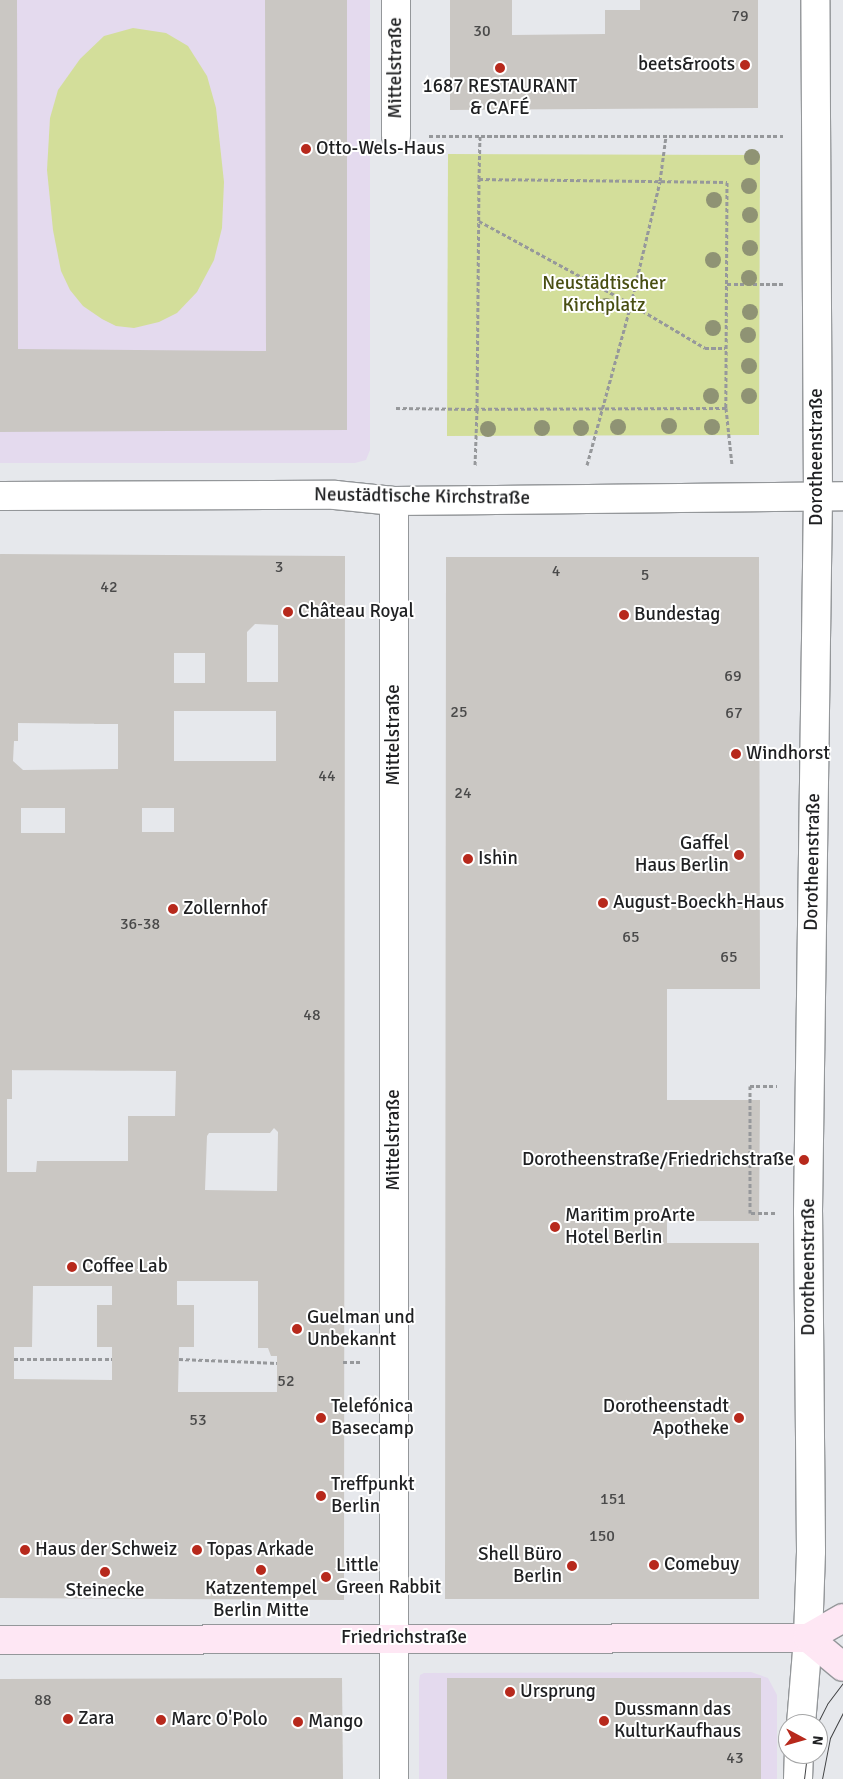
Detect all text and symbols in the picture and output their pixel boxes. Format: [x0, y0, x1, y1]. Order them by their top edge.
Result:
house number: 79 [731, 6, 749, 26]
street label: Mittelstraße [385, 17, 407, 119]
house number: 30 [473, 21, 491, 41]
place label: beets&roots [638, 54, 735, 76]
marker: beets&roots [739, 59, 751, 71]
marker: 1687 RESTAURANT & CAFÉ [494, 62, 506, 74]
place label: 1687 RESTAURANT & CAFÉ [423, 76, 577, 120]
place label: Otto-Wels-Haus [316, 138, 445, 160]
marker: Otto-Wels-Haus [300, 143, 312, 155]
park label: Neustädtischer Kirchplatz [542, 273, 666, 317]
street label: Dorotheenstraße [806, 388, 828, 526]
street label: Neustädtische Kirchstraße [314, 484, 530, 510]
house number: 3 [275, 557, 283, 577]
house number: 4 [552, 561, 560, 581]
house number: 5 [641, 565, 649, 585]
house number: 42 [100, 577, 118, 597]
place label: Château Royal [298, 601, 414, 623]
place label: Bundestag [634, 604, 720, 626]
marker: Château Royal [282, 606, 294, 618]
marker: Bundestag [618, 609, 630, 621]
house number: 69 [724, 666, 742, 686]
street label: Mittelstraße [383, 684, 405, 786]
house number: 25 [450, 702, 468, 722]
house number: 67 [725, 703, 743, 723]
place label: Windhorst [746, 743, 830, 765]
marker: Windhorst [730, 748, 742, 760]
house number: 44 [318, 766, 336, 786]
house number: 24 [454, 783, 472, 803]
street label: Dorotheenstraße [800, 793, 826, 931]
place label: Gaffel Haus Berlin [635, 833, 729, 877]
place label: Ishin [478, 848, 518, 870]
marker: Gaffel Haus Berlin [733, 849, 745, 861]
marker: Ishin [462, 853, 474, 865]
place label: August-Boeckh-Haus [613, 892, 784, 914]
marker: August-Boeckh-Haus [597, 897, 609, 909]
place label: Zollernhof [183, 898, 267, 920]
marker: Zollernhof [167, 903, 179, 915]
house number: 36-38 [120, 914, 160, 934]
house number: 65 [622, 927, 640, 947]
house number: 65 [720, 947, 738, 967]
house number: 48 [303, 1005, 321, 1025]
street label: Mittelstraße [383, 1089, 405, 1191]
place label: Dorotheenstraße/Friedrichstraße [522, 1149, 794, 1171]
marker: Dorotheenstraße/Friedrichstraße [798, 1154, 810, 1166]
street label: Dorotheenstraße [798, 1198, 820, 1336]
place label: Maritim proArte Hotel Berlin [565, 1205, 695, 1249]
marker: Maritim proArte Hotel Berlin [549, 1221, 561, 1233]
place label: Coffee Lab [82, 1256, 168, 1278]
marker: Coffee Lab [66, 1261, 78, 1273]
place label: Guelman und Unbekannt [307, 1307, 415, 1351]
marker: Guelman und Unbekannt [291, 1323, 303, 1335]
house number: 52 [277, 1371, 295, 1391]
place label: Telefónica Basecamp [331, 1396, 414, 1440]
place label: Dorotheenstadt Apotheke [603, 1396, 729, 1440]
house number: 53 [189, 1410, 207, 1430]
marker: Telefónica Basecamp [315, 1412, 327, 1424]
marker: Dorotheenstadt Apotheke [733, 1412, 745, 1424]
place label: Treffpunkt Berlin [331, 1474, 415, 1518]
house number: 151 [600, 1489, 626, 1509]
marker: Treffpunkt Berlin [315, 1490, 327, 1502]
house number: 150 [589, 1526, 615, 1546]
place label: Haus der Schweiz [35, 1539, 177, 1561]
place label: Topas Arkade [207, 1539, 314, 1561]
marker: Haus der Schweiz [19, 1544, 31, 1556]
marker: Topas Arkade [191, 1544, 203, 1556]
place label: Shell Büro Berlin [478, 1544, 562, 1588]
place label: Comebuy [664, 1554, 739, 1576]
place label: Little Green Rabbit [336, 1555, 441, 1599]
marker: Comebuy [648, 1559, 660, 1571]
marker: Shell Büro Berlin [566, 1560, 578, 1572]
marker: Katzentempel Berlin Mitte [255, 1564, 267, 1576]
marker: Steinecke [99, 1566, 111, 1578]
marker: Little Green Rabbit [320, 1571, 332, 1583]
place label: Katzentempel Berlin Mitte [205, 1578, 317, 1622]
place label: Steinecke [65, 1580, 145, 1602]
street label: Friedrichstraße [341, 1627, 467, 1649]
place label: Ursprung [520, 1681, 596, 1703]
marker: Ursprung [504, 1686, 516, 1698]
house number: 88 [34, 1690, 52, 1710]
place label: Dussmann das KulturKaufhaus [614, 1699, 741, 1743]
place label: Zara [78, 1708, 114, 1730]
place label: Marc O'Polo [171, 1709, 268, 1731]
place label: Mango [308, 1711, 363, 1733]
marker: Zara [62, 1713, 74, 1725]
marker: Marc O'Polo [155, 1714, 167, 1726]
north arrow [778, 1714, 828, 1764]
marker: Dussmann das KulturKaufhaus [598, 1715, 610, 1727]
marker: Mango [292, 1716, 304, 1728]
text: N [808, 1735, 826, 1746]
house number: 43 [726, 1748, 744, 1768]

